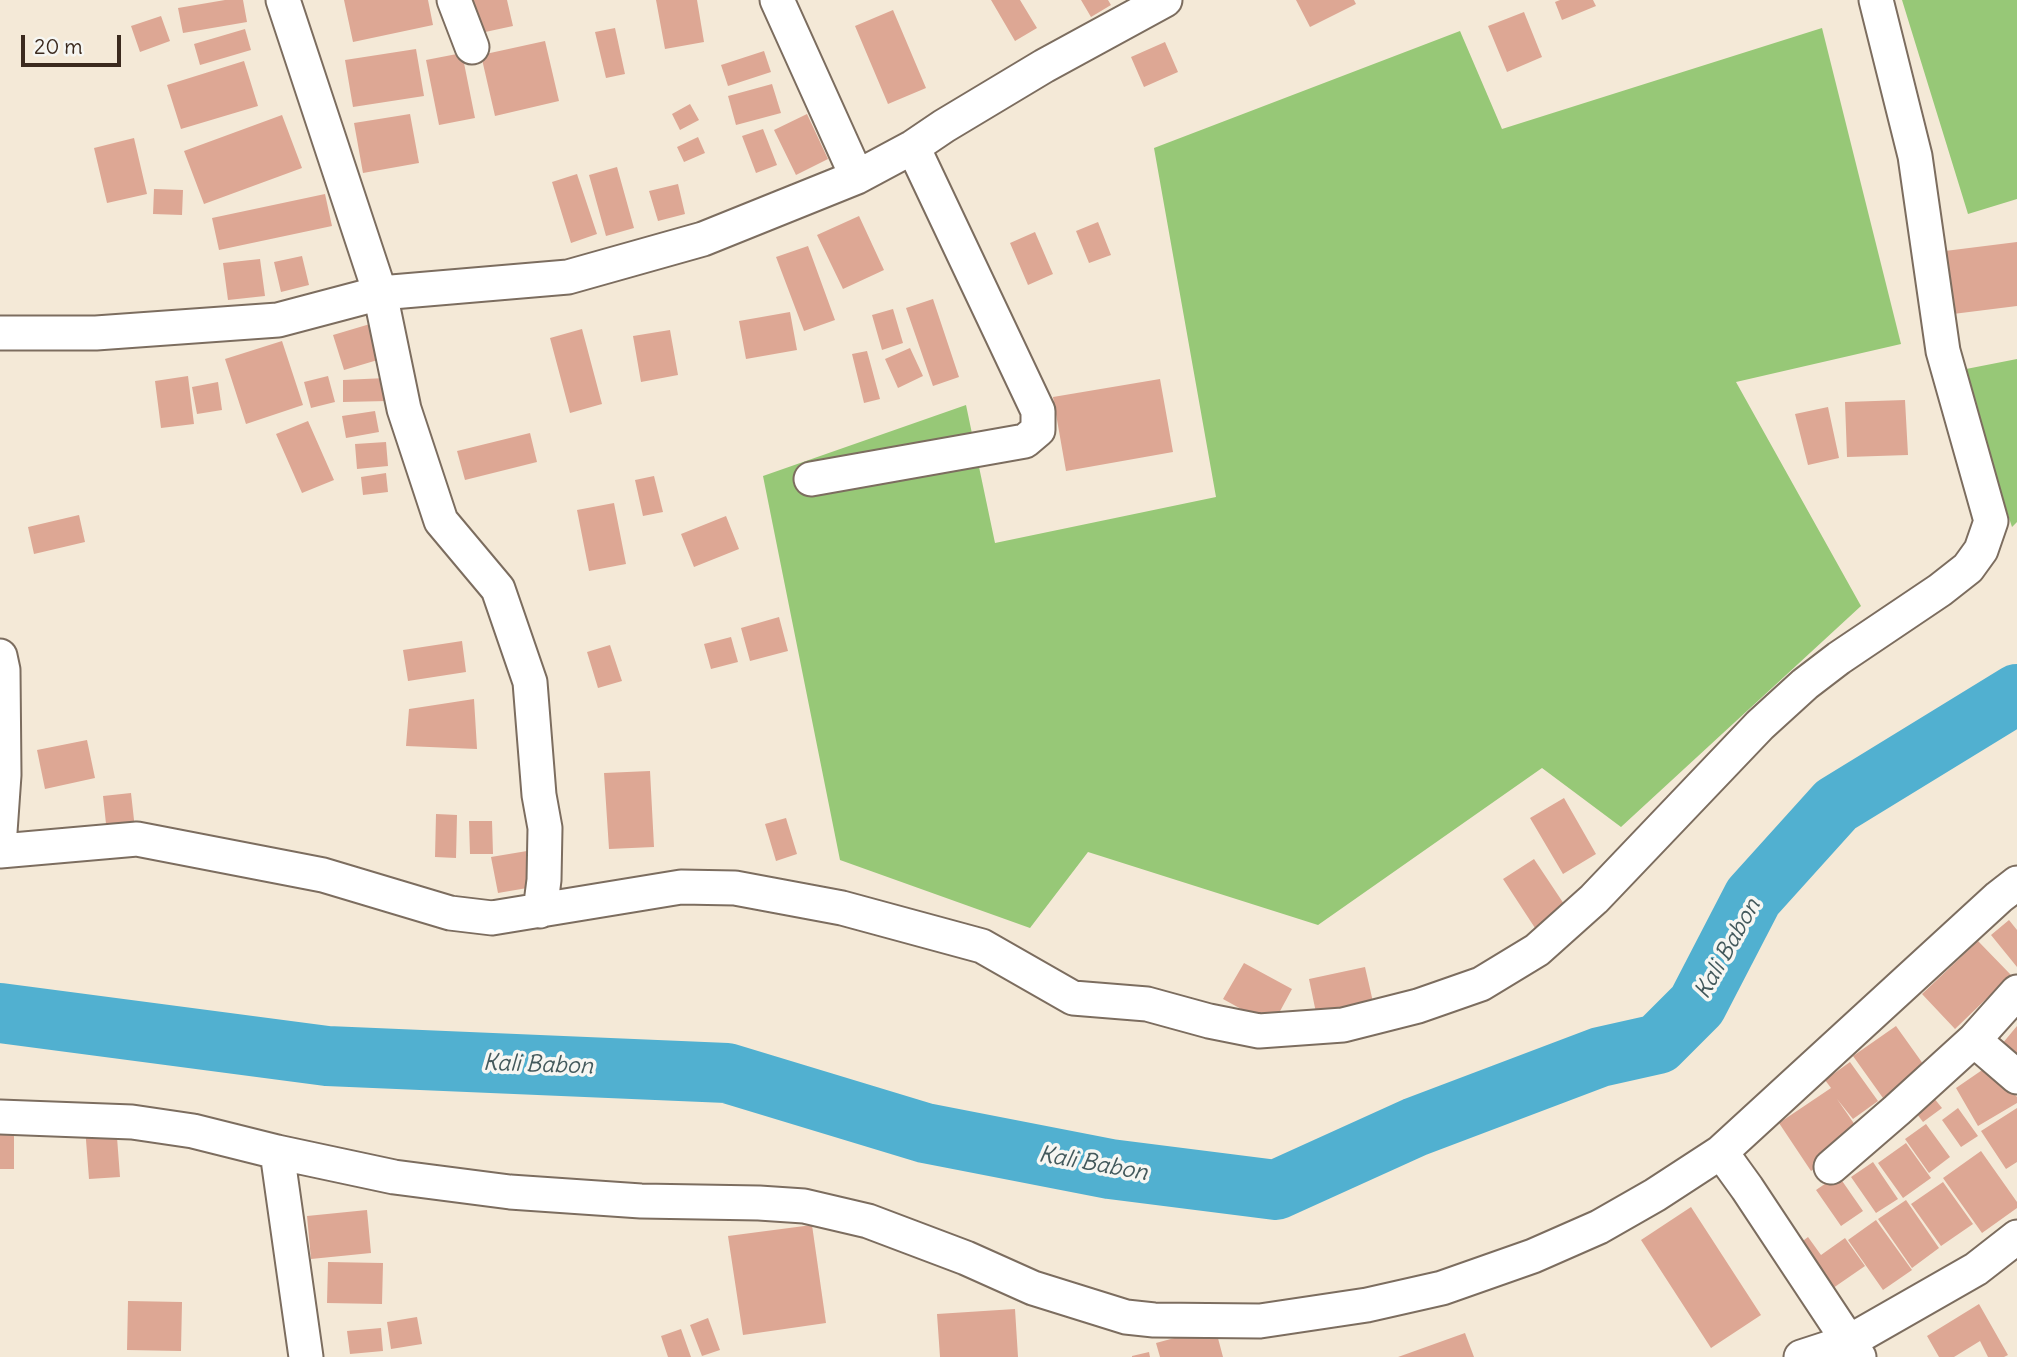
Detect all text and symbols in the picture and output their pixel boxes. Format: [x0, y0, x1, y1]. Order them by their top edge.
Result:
scale bar [24, 21, 124, 65]
text: 20 m [34, 33, 83, 60]
water label: Kali Babon [1689, 894, 1767, 1004]
water label: Kali Babon [483, 1049, 593, 1081]
water label: Kali Babon [1036, 1141, 1150, 1187]

